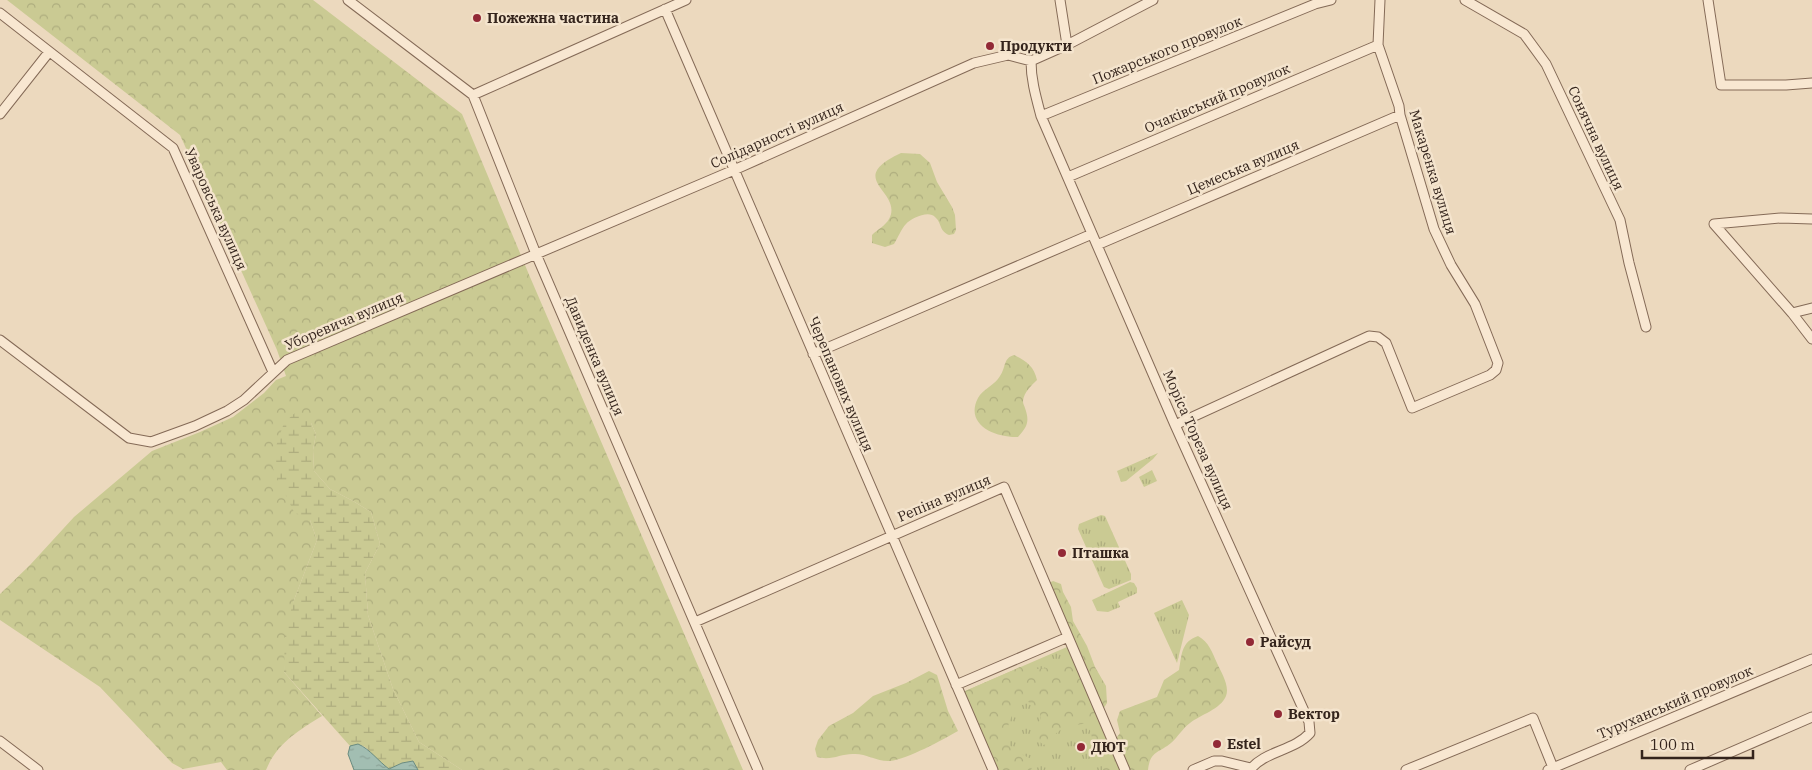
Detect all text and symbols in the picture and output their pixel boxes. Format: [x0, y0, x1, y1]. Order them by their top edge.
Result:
place label: Пожежна частина [487, 9, 619, 27]
marker: Пожежна частина [471, 12, 483, 24]
street label: Пожарського провулок [1090, 12, 1244, 88]
place label: Продукти [1000, 37, 1072, 55]
marker: Продукти [984, 40, 996, 52]
street label: Очакiвський провулок [1142, 59, 1292, 137]
street label: Сонячна вулиця [1564, 83, 1628, 193]
street label: Солідарності вулиця [708, 98, 846, 172]
street label: Макаренка вулиця [1405, 107, 1461, 237]
street label: Цемеська вулиця [1184, 135, 1302, 199]
street label: Уваровська вулиця [181, 145, 251, 273]
street label: Уборевича вулиця [282, 288, 406, 354]
street label: Давиденка вулиця [562, 293, 628, 419]
street label: Черепанових вулиця [804, 313, 878, 455]
street label: Моріса Тореза вулиця [1159, 367, 1237, 513]
street label: Репiна вулиця [895, 470, 993, 526]
place label: Пташка [1072, 544, 1129, 562]
marker: Пташка [1056, 547, 1068, 559]
place label: Райсуд [1260, 633, 1311, 651]
marker: Райсуд [1244, 636, 1256, 648]
street label: Туруханський провулок [1595, 661, 1755, 743]
place label: Вектор [1288, 705, 1340, 723]
marker: Вектор [1272, 708, 1284, 720]
scale bar [1642, 728, 1753, 760]
place label: Estel [1227, 735, 1261, 753]
text: 100 m [1650, 735, 1695, 754]
place label: ДЮТ [1091, 738, 1126, 756]
marker: Estel [1211, 738, 1223, 750]
marker: ДЮТ [1075, 741, 1087, 753]

